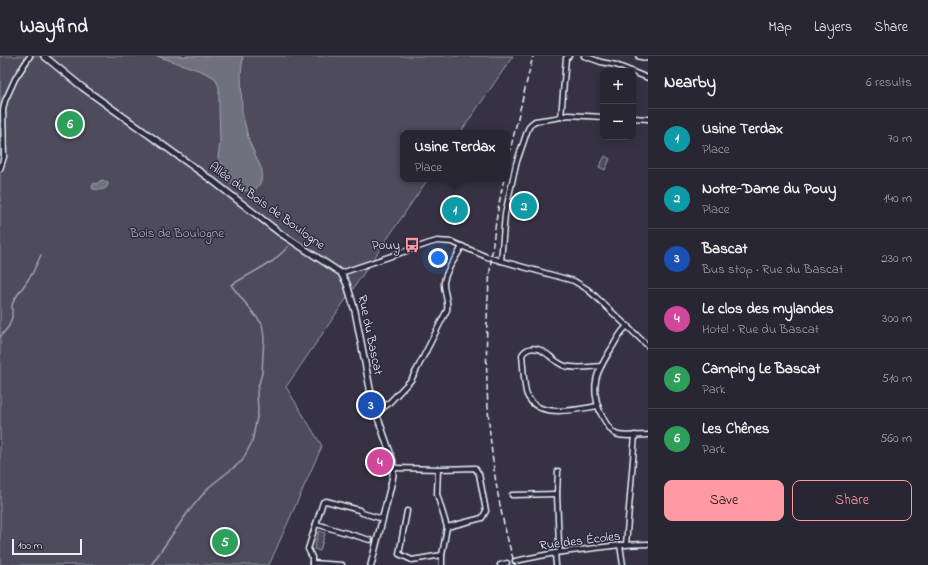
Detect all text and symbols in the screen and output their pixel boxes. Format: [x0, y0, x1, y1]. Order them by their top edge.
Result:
text: Wayfind [20, 14, 88, 41]
text: Map [768, 17, 792, 38]
text: Layers [814, 17, 852, 38]
text: Share [874, 17, 908, 38]
map controls [600, 68, 636, 140]
button: + [600, 68, 636, 104]
text: Nearby [664, 70, 716, 95]
text: 6 results [866, 73, 912, 92]
button: − [600, 104, 636, 140]
pin: 6 [57, 109, 83, 139]
text: Usine Terdax [702, 118, 783, 140]
text: 1 [675, 129, 679, 148]
text: 70 m [888, 129, 912, 148]
popup [400, 130, 510, 182]
text: Usine Terdax [415, 136, 495, 158]
text: Place [702, 140, 730, 159]
street label: Allée du Bois de Boulogne [204, 157, 329, 256]
text: Place [415, 158, 442, 177]
text: Notre-Dame du Pouy [702, 178, 836, 200]
text: 2 [674, 189, 680, 208]
text: 140 m [884, 189, 912, 208]
pin: 2 [511, 191, 537, 221]
pin: 1 [442, 195, 468, 225]
text: Place [702, 200, 730, 219]
park label: Bois de Boulogne [129, 224, 224, 244]
place label: Pouy [372, 236, 400, 256]
bus stop icon: Pouy [403, 236, 421, 254]
text: Bascat [702, 238, 748, 260]
your location [428, 248, 448, 268]
text: 3 [674, 249, 680, 268]
text: 230 m [881, 249, 912, 268]
text: Bus stop · Rue du Bascat [702, 260, 843, 279]
street label: Rue du Bascat [352, 293, 388, 377]
text: Le clos des mylandes [702, 298, 834, 320]
text: 4 [674, 309, 680, 328]
text: 300 m [882, 309, 912, 328]
text: Hotel · Rue du Bascat [702, 320, 819, 339]
text: Camping Le Bascat [702, 358, 820, 380]
text: 5 [673, 369, 681, 388]
text: 510 m [881, 369, 912, 388]
text: Park [702, 380, 726, 399]
pin: 3 [358, 390, 384, 420]
text: Les Chênes [702, 418, 770, 440]
text: 6 [674, 429, 680, 448]
text: 560 m [880, 429, 912, 448]
text: Park [702, 440, 726, 459]
pin: 4 [367, 447, 393, 477]
button: Save [664, 480, 784, 521]
button: Share [792, 480, 912, 521]
pin: 5 [212, 527, 238, 557]
street label: Rue des Écoles [538, 527, 622, 555]
scale bar [12, 537, 82, 556]
text: 100 m [18, 538, 42, 554]

